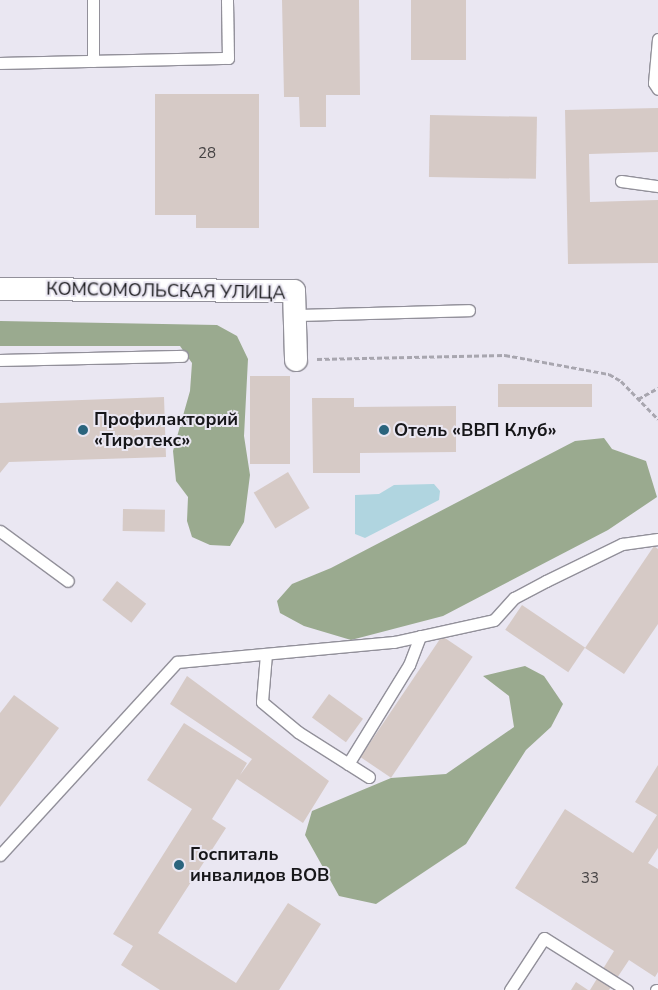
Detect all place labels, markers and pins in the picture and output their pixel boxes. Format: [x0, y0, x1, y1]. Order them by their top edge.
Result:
place label: Профилакторий «Тиротекс» [94, 409, 238, 452]
place label: Отель «ВВП Клуб» [394, 419, 557, 441]
marker: Профилакторий «Тиротекс» [76, 423, 90, 437]
marker: Отель «ВВП Клуб» [378, 424, 390, 436]
place label: Госпиталь инвалидов ВОВ [190, 844, 329, 886]
marker: Госпиталь инвалидов ВОВ [172, 858, 186, 872]

